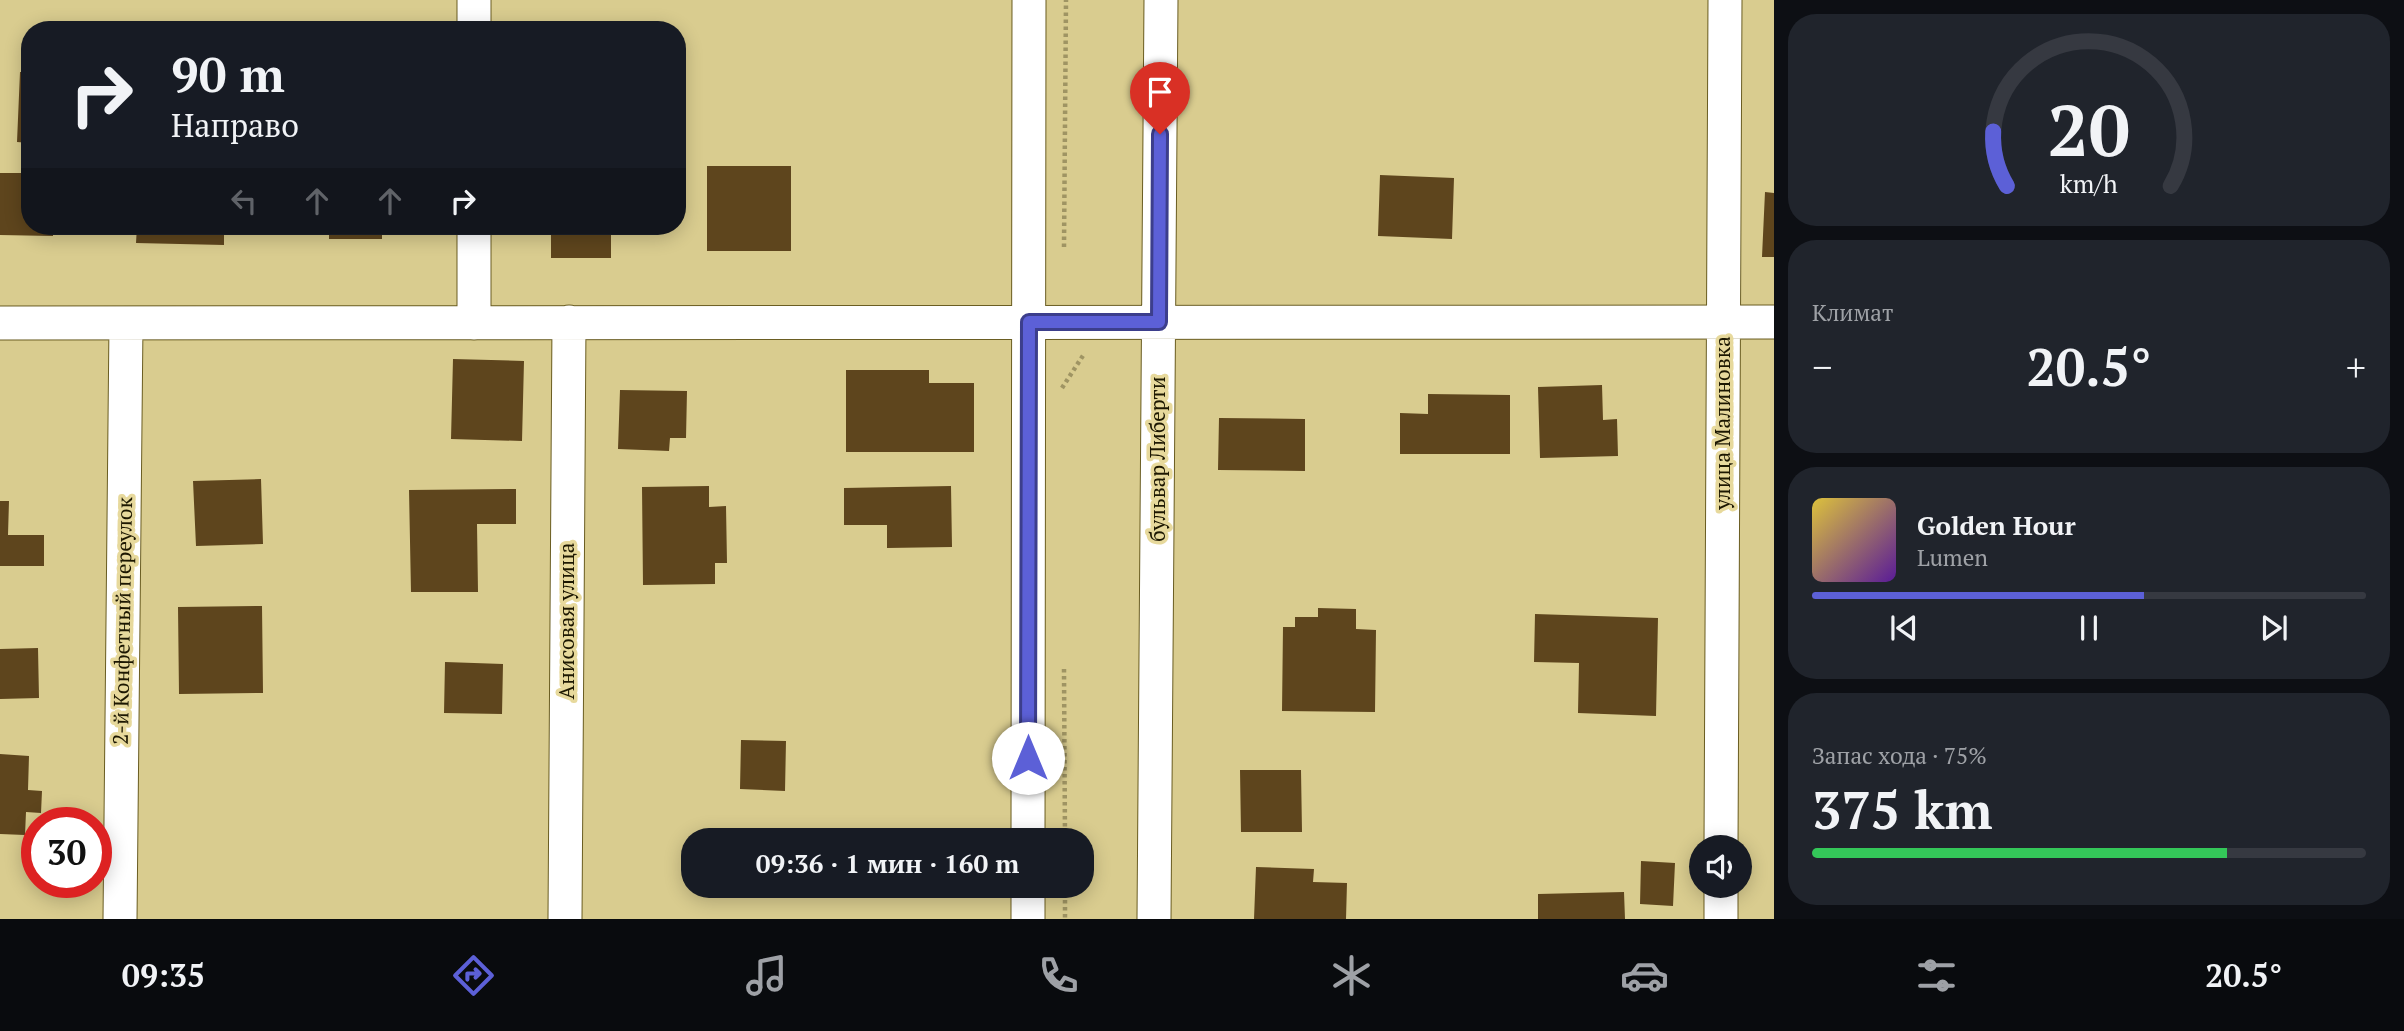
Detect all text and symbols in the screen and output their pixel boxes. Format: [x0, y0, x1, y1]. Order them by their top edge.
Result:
text: 90 m [171, 41, 285, 106]
icon: right [56, 49, 147, 140]
pin [1130, 62, 1190, 134]
icon: arrive [1141, 73, 1179, 111]
text: 20 [2048, 81, 2130, 178]
text: Направо [171, 104, 299, 146]
text: km/h [2060, 167, 2118, 200]
icon: left [225, 182, 263, 220]
icon: ahead [298, 182, 336, 220]
icon: ahead [371, 182, 409, 220]
icon: right [444, 182, 482, 220]
text: Климат [1812, 297, 1893, 328]
text: 20.5° [2026, 332, 2152, 401]
street label: улица Малиновка [1708, 336, 1736, 511]
text: − [1812, 342, 1832, 392]
text: + [2346, 342, 2366, 392]
street label: бульвар Либерти [1143, 376, 1171, 542]
street label: 2-й Конфетный переулок [106, 496, 138, 745]
text: Golden Hour [1917, 508, 2076, 542]
street label: Анисовая улица [552, 542, 580, 699]
text: Lumen [1917, 542, 1988, 573]
icon: previous [1885, 609, 1923, 647]
icon: pause [2070, 609, 2108, 647]
icon: next [2255, 609, 2293, 647]
position arrow [991, 721, 1065, 795]
text: Запас хода · 75% [1812, 740, 1987, 771]
text: 375 km [1812, 775, 1993, 844]
speed limit sign: 30 [21, 807, 112, 898]
map controls [1689, 835, 1752, 898]
button: sound [1689, 835, 1752, 898]
text: 09:36 · 1 мин · 160 m [756, 846, 1019, 880]
icon: directions [449, 951, 498, 1000]
icon: music [742, 951, 791, 1000]
icon: phone [1034, 951, 1083, 1000]
icon: climate [1327, 951, 1376, 1000]
icon: car [1620, 951, 1669, 1000]
icon: filters [1912, 951, 1961, 1000]
text: 09:35 [122, 954, 205, 996]
text: 20.5° [2205, 954, 2282, 996]

